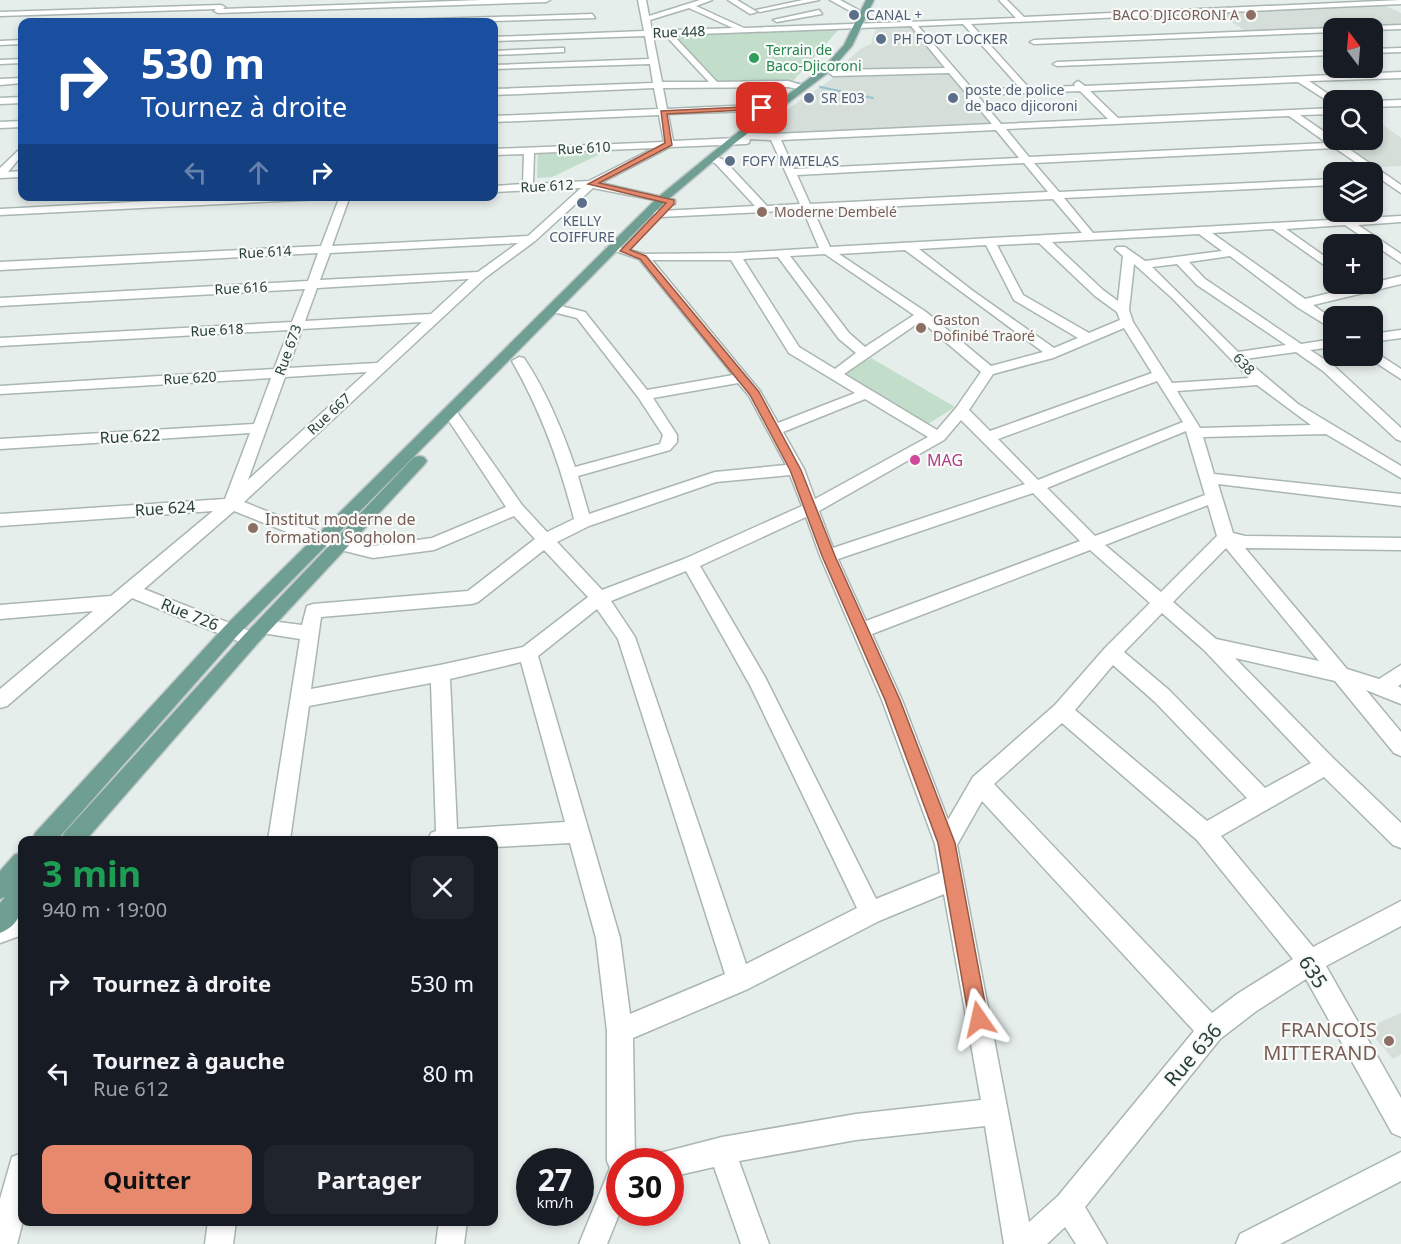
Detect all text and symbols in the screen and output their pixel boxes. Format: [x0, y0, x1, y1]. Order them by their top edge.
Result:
place label: CANAL + [866, 5, 922, 24]
place label: BACO DJICORONI A [1112, 5, 1239, 24]
marker: CANAL + [847, 8, 861, 22]
marker: BACO DJICORONI A [1244, 8, 1258, 22]
north arrow [1323, 18, 1383, 78]
map controls [1323, 18, 1383, 366]
street label: Rue 448 [652, 21, 706, 42]
place label: PH FOOT LOCKER [893, 29, 1008, 48]
marker: PH FOOT LOCKER [874, 32, 888, 46]
text: 530 m [141, 34, 265, 91]
place label: Terrain de Baco-Djicoroni [766, 40, 862, 75]
icon: right [42, 42, 120, 120]
marker: Terrain de Baco-Djicoroni [747, 51, 761, 65]
place label: poste de police de baco djicoroni [965, 80, 1078, 115]
pin [736, 82, 787, 133]
text: Tournez à droite [141, 88, 347, 125]
place label: SR E03 [821, 88, 865, 107]
button: search [1323, 90, 1383, 150]
icon: arrive [745, 91, 778, 124]
marker: SR E03 [802, 91, 816, 105]
marker: poste de police de baco djicoroni [946, 91, 960, 105]
street label: Rue 610 [557, 137, 611, 158]
place label: FOFY MATELAS [742, 151, 840, 170]
marker: FOFY MATELAS [723, 154, 737, 168]
icon: left [179, 156, 212, 189]
icon: ahead [242, 156, 275, 189]
icon: right [305, 156, 338, 189]
button: layers [1323, 162, 1383, 222]
street label: Rue 612 [520, 175, 574, 196]
marker: KELLY COIFFURE [575, 196, 589, 210]
place label: Moderne Dembelé [774, 202, 897, 221]
marker: Moderne Dembelé [755, 205, 769, 219]
place label: KELLY COIFFURE [549, 211, 615, 246]
button: + [1323, 234, 1383, 294]
street label: Rue 614 [238, 241, 292, 262]
street label: Rue 616 [214, 277, 268, 298]
button: − [1323, 306, 1383, 366]
place label: Gaston Dofinibé Traoré [933, 310, 1035, 345]
street label: Rue 618 [190, 319, 244, 340]
marker: Gaston Dofinibé Traoré [914, 321, 928, 335]
street label: Rue 673 [270, 322, 306, 378]
street label: 638 [1229, 348, 1260, 379]
street label: Rue 620 [163, 367, 217, 388]
street label: Rue 667 [303, 389, 354, 439]
street label: Rue 622 [99, 423, 161, 449]
place label: MAG [927, 449, 963, 471]
marker: MAG [908, 453, 922, 467]
street label: Rue 624 [134, 495, 196, 521]
place label: Institut moderne de formation Sogholon [265, 508, 416, 548]
marker: Institut moderne de formation Sogholon [246, 521, 260, 535]
street label: Rue 726 [158, 592, 222, 636]
text: 3 min [42, 849, 141, 898]
button: close [411, 856, 474, 919]
text: 940 m · 19:00 [42, 896, 167, 923]
street label: 635 [1293, 950, 1334, 993]
icon: right [42, 967, 75, 1000]
text: Tournez à droite [93, 968, 271, 998]
text: 530 m [410, 968, 474, 998]
position arrow [947, 987, 1011, 1051]
place label: FRANCOIS MITTERAND [1263, 1016, 1377, 1066]
street label: Rue 636 [1158, 1017, 1228, 1092]
marker: FRANCOIS MITTERAND [1382, 1034, 1396, 1048]
text: Tournez à gauche [93, 1045, 285, 1075]
icon: left [42, 1057, 75, 1090]
text: 80 m [423, 1058, 474, 1088]
text: Rue 612 [93, 1075, 169, 1102]
button: Quitter [42, 1145, 252, 1214]
button: Partager [264, 1145, 474, 1214]
speed limit sign: 30 [606, 1148, 684, 1226]
text: 27 [538, 1159, 572, 1200]
text: km/h [537, 1192, 573, 1212]

